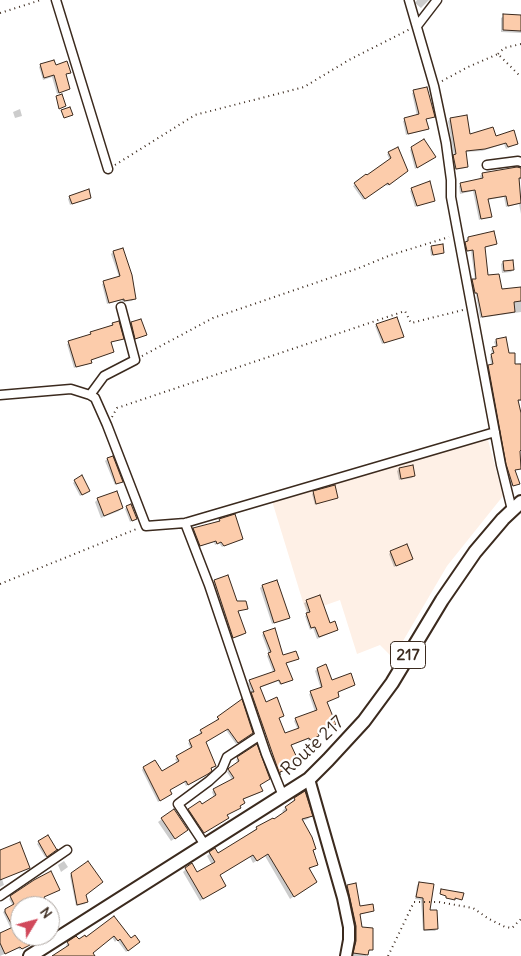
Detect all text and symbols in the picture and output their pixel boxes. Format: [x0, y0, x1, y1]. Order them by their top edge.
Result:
road number: 217 [390, 642, 426, 668]
street label: Route 217 [277, 712, 349, 780]
north arrow [10, 896, 60, 946]
text: N [36, 903, 56, 922]

